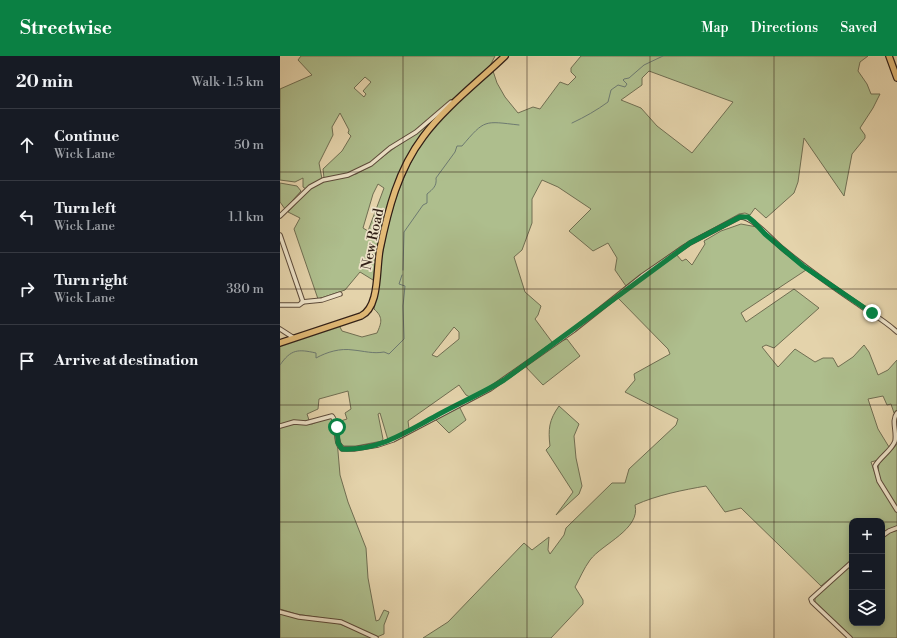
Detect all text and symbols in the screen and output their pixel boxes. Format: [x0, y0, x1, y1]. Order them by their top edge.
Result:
text: Streetwise [20, 16, 112, 40]
text: Map [701, 19, 729, 37]
text: Directions [751, 19, 818, 37]
text: Saved [840, 19, 877, 37]
text: 20 min [16, 71, 73, 93]
text: Walk · 1.5 km [192, 74, 264, 90]
text: Continue [54, 127, 119, 146]
icon: ahead [16, 134, 38, 156]
text: 50 m [234, 137, 264, 153]
text: Wick Lane [54, 146, 115, 162]
text: Turn left [54, 199, 116, 218]
icon: left [16, 206, 38, 228]
street label: New Road [358, 207, 388, 272]
text: 1.1 km [229, 209, 264, 225]
text: Wick Lane [54, 218, 115, 234]
text: Turn right [54, 271, 128, 290]
icon: right [16, 278, 38, 300]
text: 380 m [226, 281, 264, 297]
text: Wick Lane [54, 290, 115, 306]
route end [863, 304, 881, 322]
icon: arrive [16, 350, 38, 372]
text: Arrive at destination [54, 351, 198, 370]
route start [328, 418, 346, 436]
map controls [849, 518, 885, 626]
button: + [849, 518, 885, 554]
button: − [849, 554, 885, 590]
button: layers [849, 590, 885, 626]

